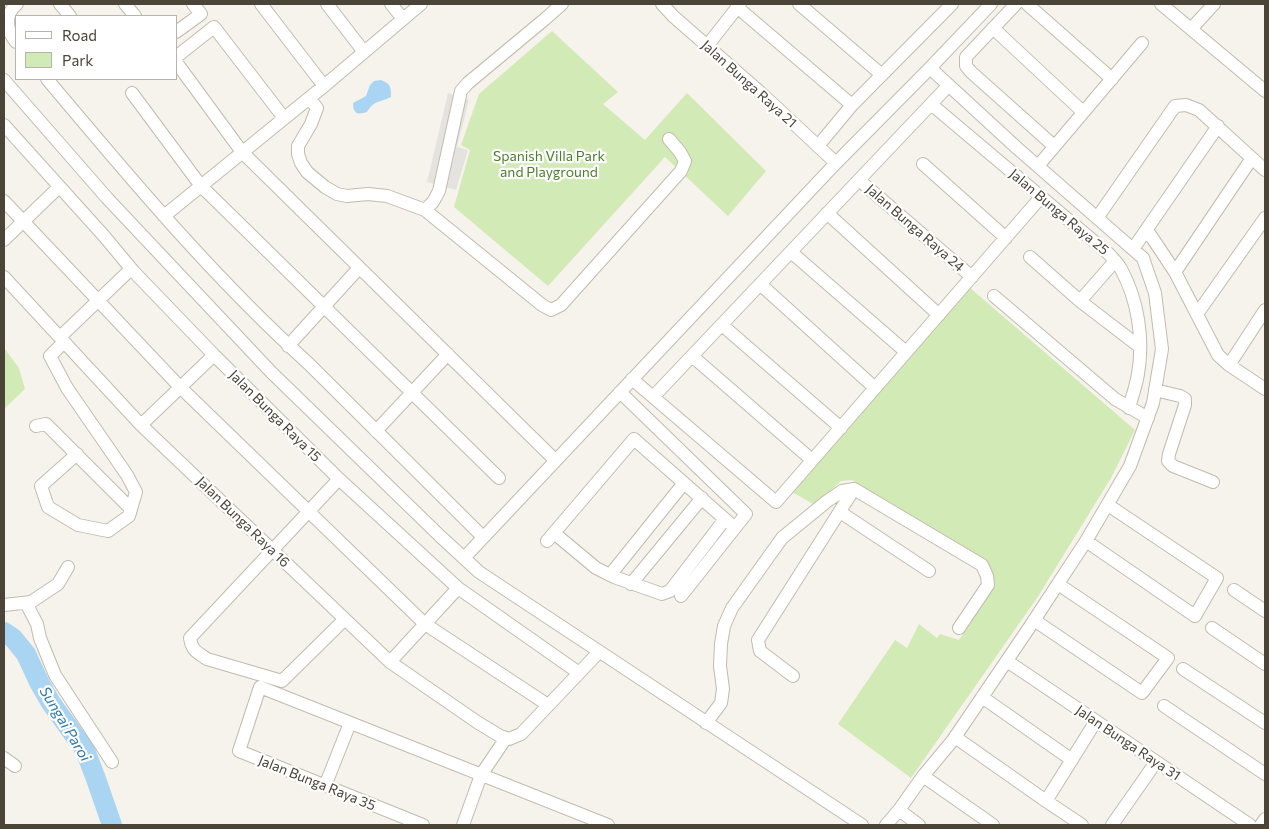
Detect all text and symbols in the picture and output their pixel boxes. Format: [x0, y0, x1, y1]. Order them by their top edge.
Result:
legend [15, 15, 178, 80]
text: Road [62, 26, 97, 44]
street label: Jalan Bunga Raya 21 [698, 37, 800, 131]
text: Park [62, 51, 93, 69]
park label: Spanish Villa Park and Playground [493, 148, 605, 180]
street label: Jalan Bunga Raya 25 [1006, 165, 1112, 259]
street label: Jalan Bunga Raya 24 [862, 181, 968, 275]
street label: Jalan Bunga Raya 15 [226, 367, 324, 465]
street label: Jalan Bunga Raya 16 [193, 473, 293, 571]
water label: Sungai Paroi [36, 683, 94, 765]
street label: Jalan Bunga Raya 31 [1072, 702, 1184, 784]
street label: Jalan Bunga Raya 35 [256, 752, 378, 814]

